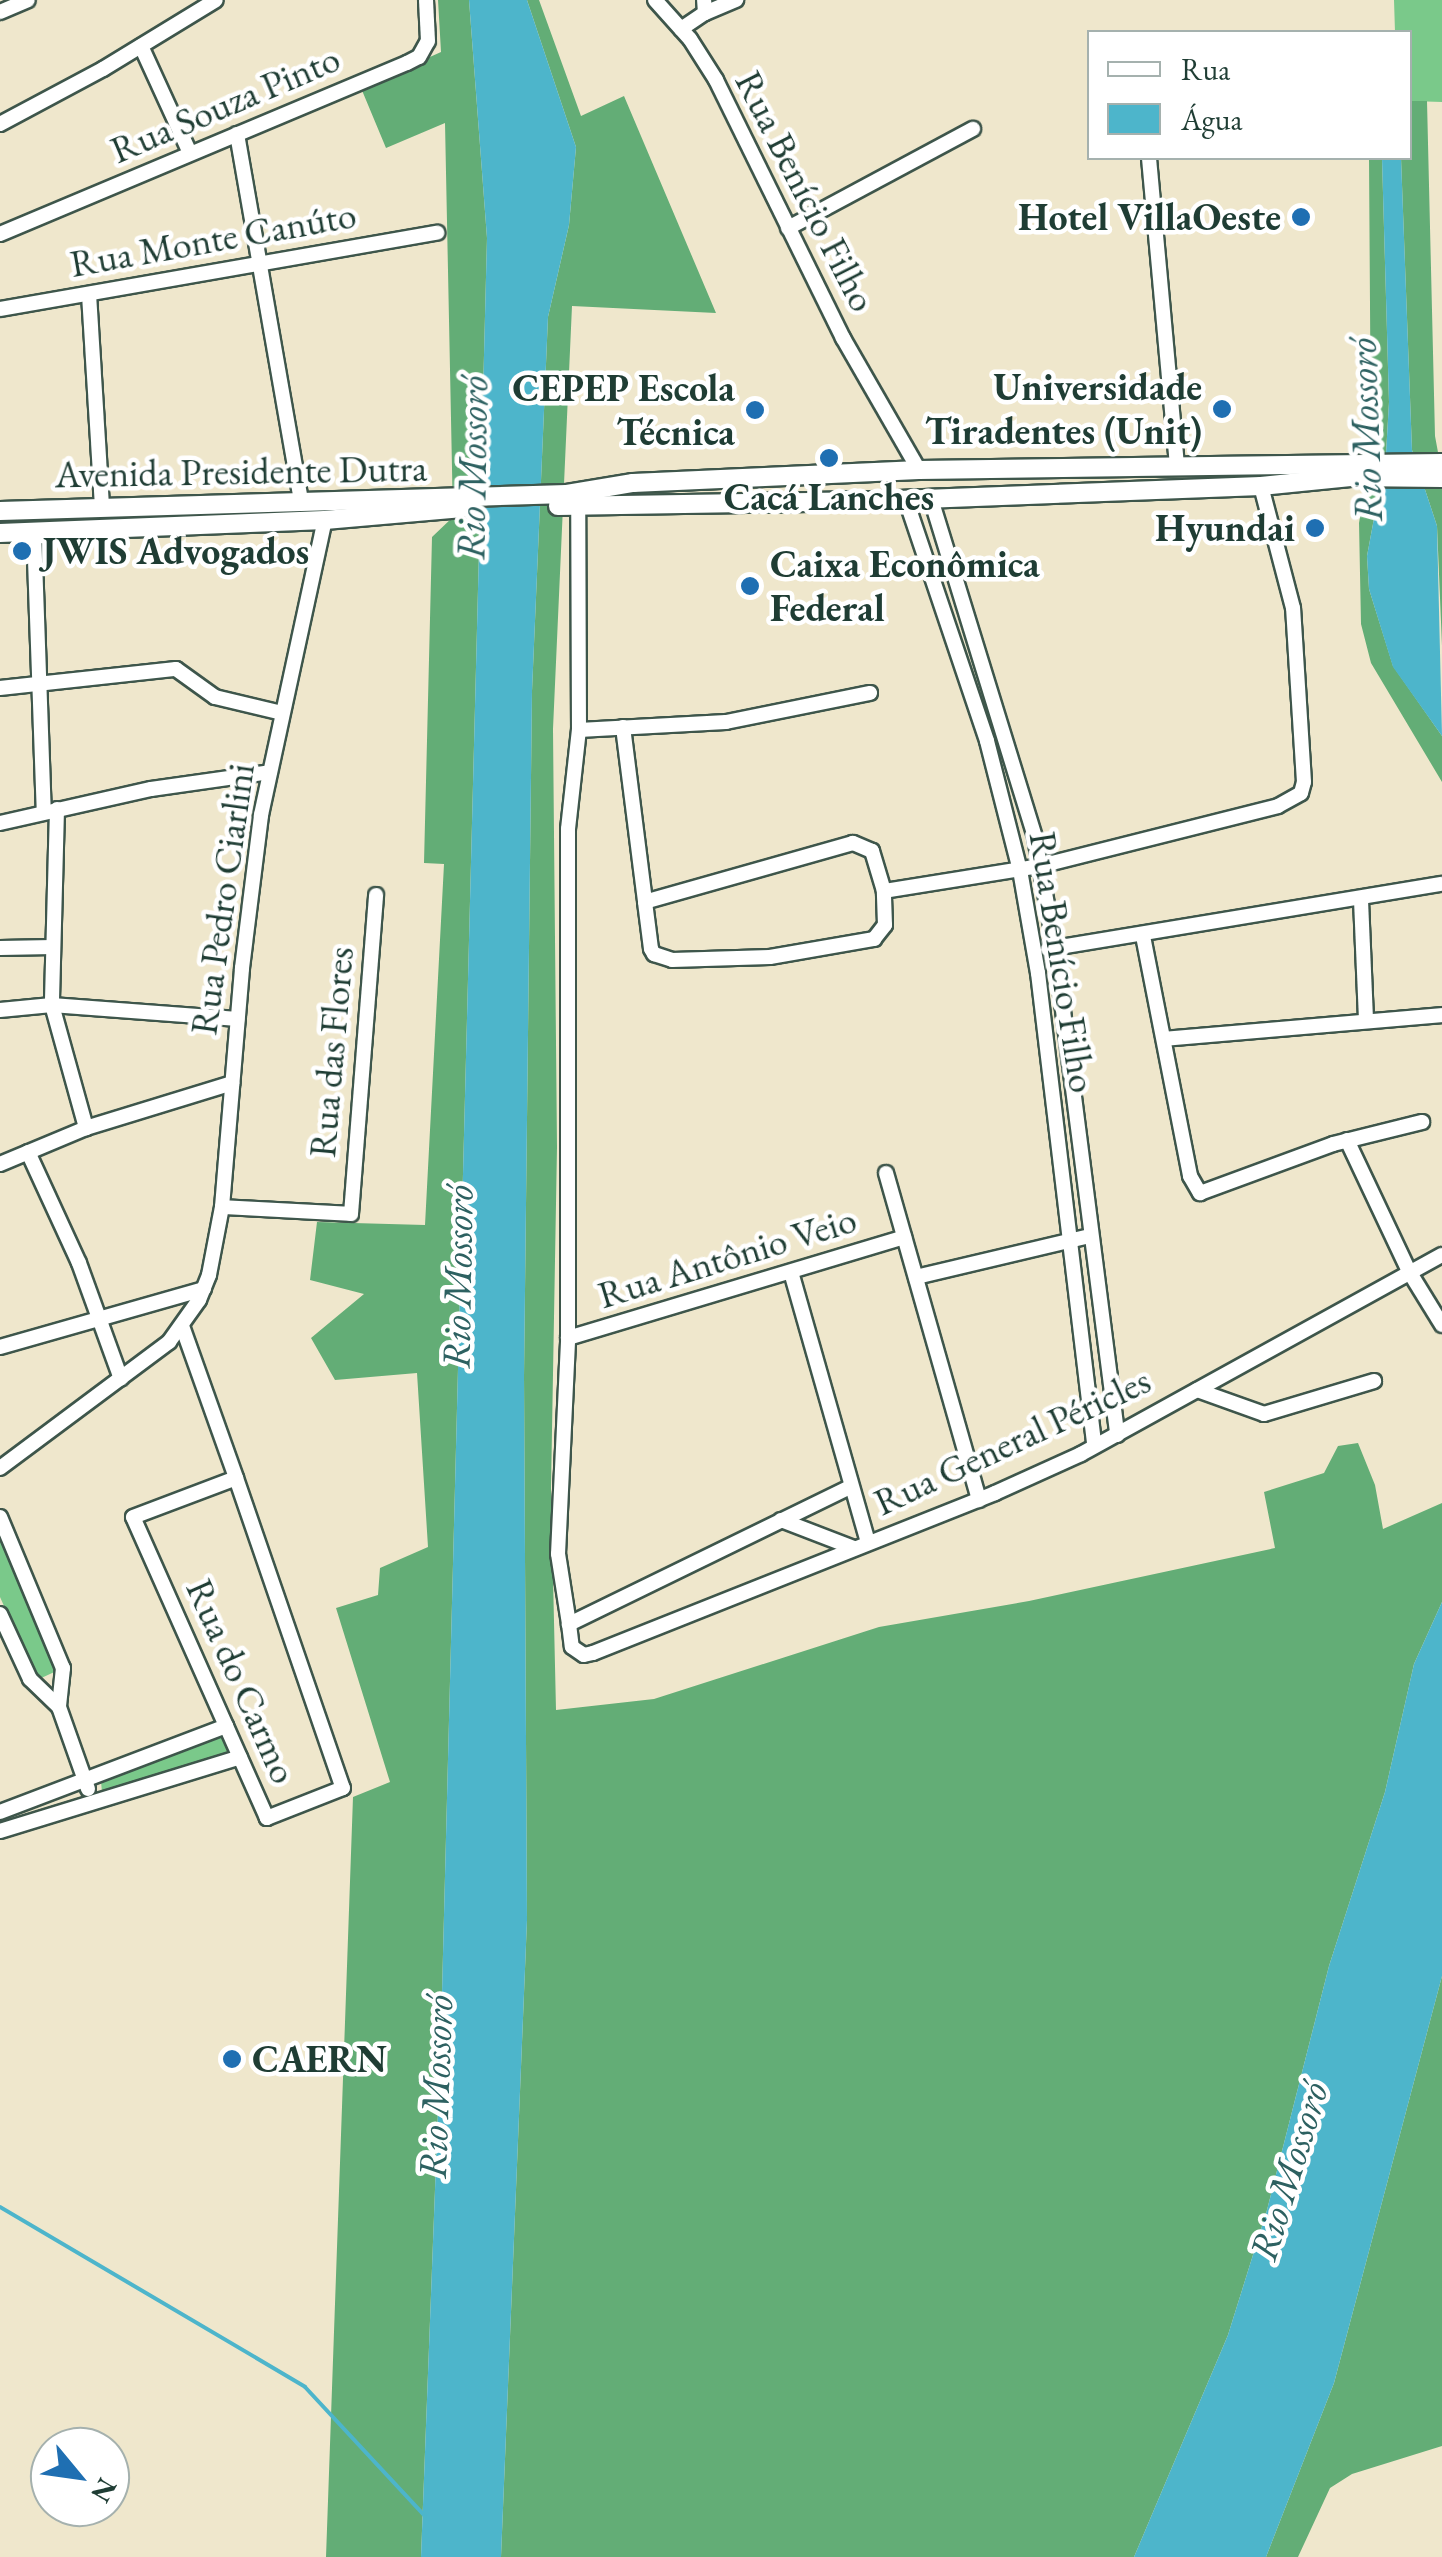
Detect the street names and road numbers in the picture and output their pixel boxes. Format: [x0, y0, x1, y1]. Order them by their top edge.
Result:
street label: Rua Souza Pinto [104, 35, 346, 173]
street label: Rua Benício Filho [726, 63, 886, 319]
street label: Rua Monte Canúto [66, 191, 360, 287]
street label: Avenida Presidente Dutra [54, 445, 428, 497]
street label: Rua Pedro Ciarlini [180, 760, 264, 1038]
street label: Rua Benício Filho [1020, 828, 1106, 1096]
street label: Rua das Flores [299, 945, 363, 1159]
street label: Rua Antônio Veio [592, 1196, 862, 1318]
street label: Rua General Péricles [867, 1357, 1157, 1525]
street label: Rua do Carmo [177, 1572, 307, 1790]

